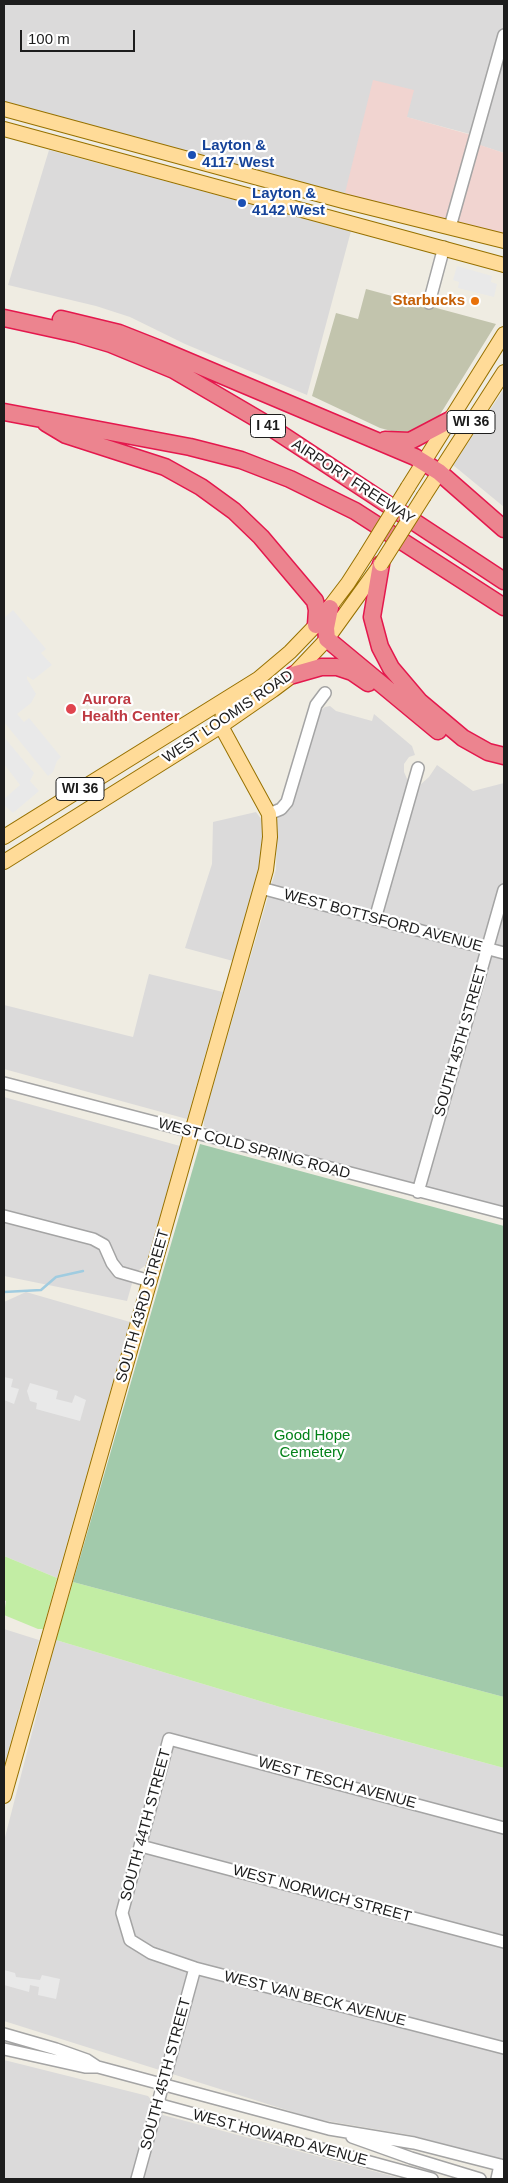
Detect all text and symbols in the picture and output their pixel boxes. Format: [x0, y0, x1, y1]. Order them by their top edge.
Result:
scale bar [22, 20, 138, 52]
text: 100 m [28, 30, 70, 47]
place label: Layton & 4117 West [202, 137, 274, 172]
marker: Layton & 4117 West [186, 149, 198, 161]
place label: Layton & 4142 West [252, 185, 325, 220]
marker: Layton & 4142 West [236, 197, 248, 209]
place label: Starbucks [392, 292, 465, 310]
marker: Starbucks [469, 295, 481, 307]
road number: WI 36 [447, 411, 495, 434]
road number: I 41 [250, 414, 286, 438]
street label: AIRPORT FREEWAY [288, 435, 418, 529]
street label: WEST LOOMIS ROAD [159, 667, 297, 767]
place label: Aurora Health Center [82, 691, 180, 726]
marker: Aurora Health Center [64, 702, 78, 716]
road number: WI 36 [56, 778, 104, 801]
street label: WEST BOTTSFORD AVENUE [282, 886, 484, 956]
street label: SOUTH 45TH STREET [431, 963, 491, 1119]
street label: WEST COLD SPRING ROAD [156, 1115, 352, 1183]
street label: SOUTH 43RD STREET [113, 1227, 173, 1385]
park label: Good Hope Cemetery [274, 1427, 350, 1462]
street label: SOUTH 44TH STREET [117, 1747, 175, 1903]
street label: WEST TESCH AVENUE [256, 1753, 418, 1813]
street label: WEST NORWICH STREET [231, 1862, 413, 1926]
street label: WEST VAN BECK AVENUE [222, 1968, 408, 2030]
street label: SOUTH 45TH STREET [137, 1996, 195, 2152]
street label: WEST HOWARD AVENUE [191, 2106, 369, 2170]

